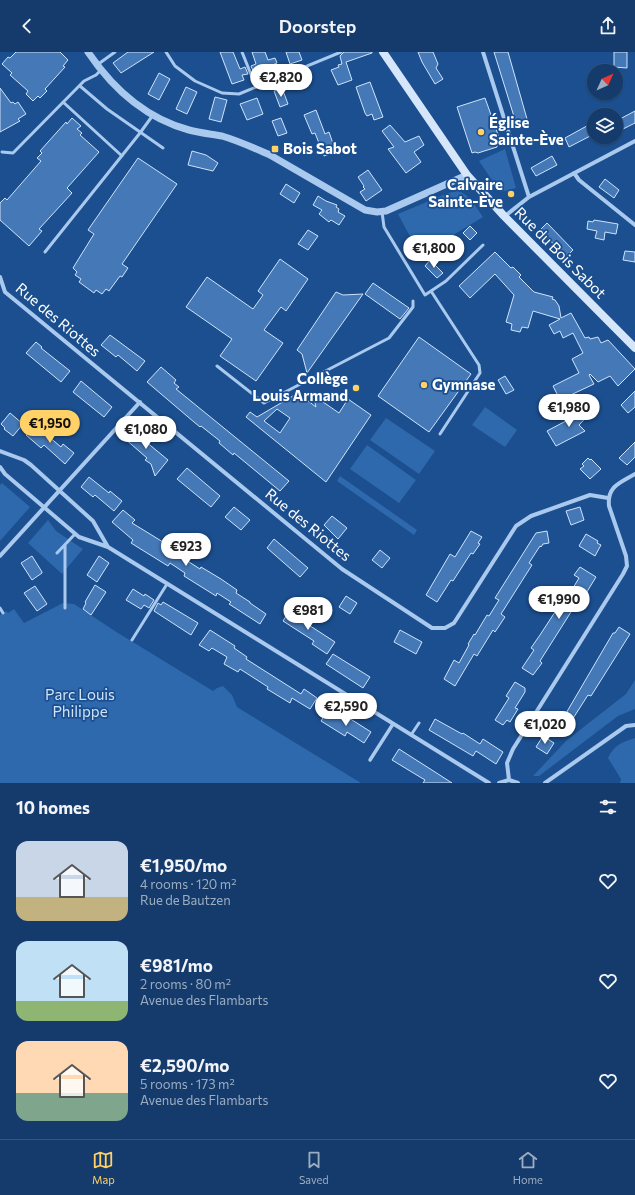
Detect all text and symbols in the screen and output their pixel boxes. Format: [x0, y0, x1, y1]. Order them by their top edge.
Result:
icon: back [16, 15, 38, 37]
text: Doorstep [279, 15, 356, 37]
icon: share [597, 15, 619, 37]
pin: €2,820 [248, 64, 314, 98]
north arrow [587, 64, 623, 100]
map controls [587, 64, 623, 144]
text: €2,820 [259, 69, 303, 85]
button: layers [587, 108, 623, 144]
place label: Église Sainte-Ève [489, 113, 564, 148]
marker: Église Sainte-Ève [476, 127, 486, 137]
place label: Bois Sabot [283, 139, 357, 157]
marker: Bois Sabot [270, 144, 280, 154]
place label: Calvaire Sainte-Ève [428, 175, 503, 210]
marker: Calvaire Sainte-Ève [506, 189, 516, 199]
street label: Rue du Bois Sabot [511, 203, 610, 302]
pin: €1,800 [401, 235, 467, 269]
text: €1,800 [412, 240, 456, 256]
street label: Rue des Riottes [13, 279, 105, 360]
place label: Collège Louis Armand [252, 369, 348, 404]
place label: Gymnase [432, 375, 495, 393]
marker: Gymnase [419, 380, 429, 390]
marker: Collège Louis Armand [351, 383, 361, 393]
pin: €1,980 [536, 394, 602, 428]
text: €1,980 [548, 399, 590, 415]
pin: €1,950 [17, 410, 83, 444]
text: €1,950 [29, 415, 71, 431]
pin: €1,080 [113, 416, 179, 450]
text: €1,080 [124, 421, 168, 437]
street label: Rue des Riottes [262, 484, 355, 564]
pin: €923 [162, 533, 210, 567]
text: €923 [170, 538, 202, 554]
pin: €1,990 [526, 586, 592, 620]
text: €1,990 [538, 591, 580, 607]
pin: €981 [284, 597, 332, 631]
text: €981 [292, 602, 324, 618]
park label: Parc Louis Philippe [45, 685, 115, 720]
pin: €2,590 [313, 693, 379, 727]
text: €2,590 [324, 698, 368, 714]
pin: €1,020 [512, 711, 578, 745]
text: €1,020 [524, 716, 566, 732]
icon: filters [597, 796, 619, 818]
text: 10 homes [16, 797, 90, 818]
text: €1,950/mo [140, 855, 227, 876]
icon: home [48, 857, 96, 905]
icon: heart [597, 870, 619, 892]
text: 4 rooms · 120 m² [140, 876, 236, 892]
text: Rue de Bautzen [140, 892, 231, 908]
text: €981/mo [140, 955, 213, 976]
icon: home [48, 957, 96, 1005]
icon: heart [597, 970, 619, 992]
text: 2 rooms · 80 m² [140, 976, 231, 992]
text: Avenue des Flambarts [140, 992, 268, 1008]
text: €2,590/mo [140, 1055, 229, 1076]
icon: home [48, 1057, 96, 1105]
icon: heart [597, 1070, 619, 1092]
text: 5 rooms · 173 m² [140, 1076, 235, 1092]
text: Avenue des Flambarts [140, 1092, 268, 1108]
tab: Map [92, 1149, 115, 1186]
tab: Saved [299, 1149, 329, 1186]
tab: Home [513, 1149, 543, 1186]

